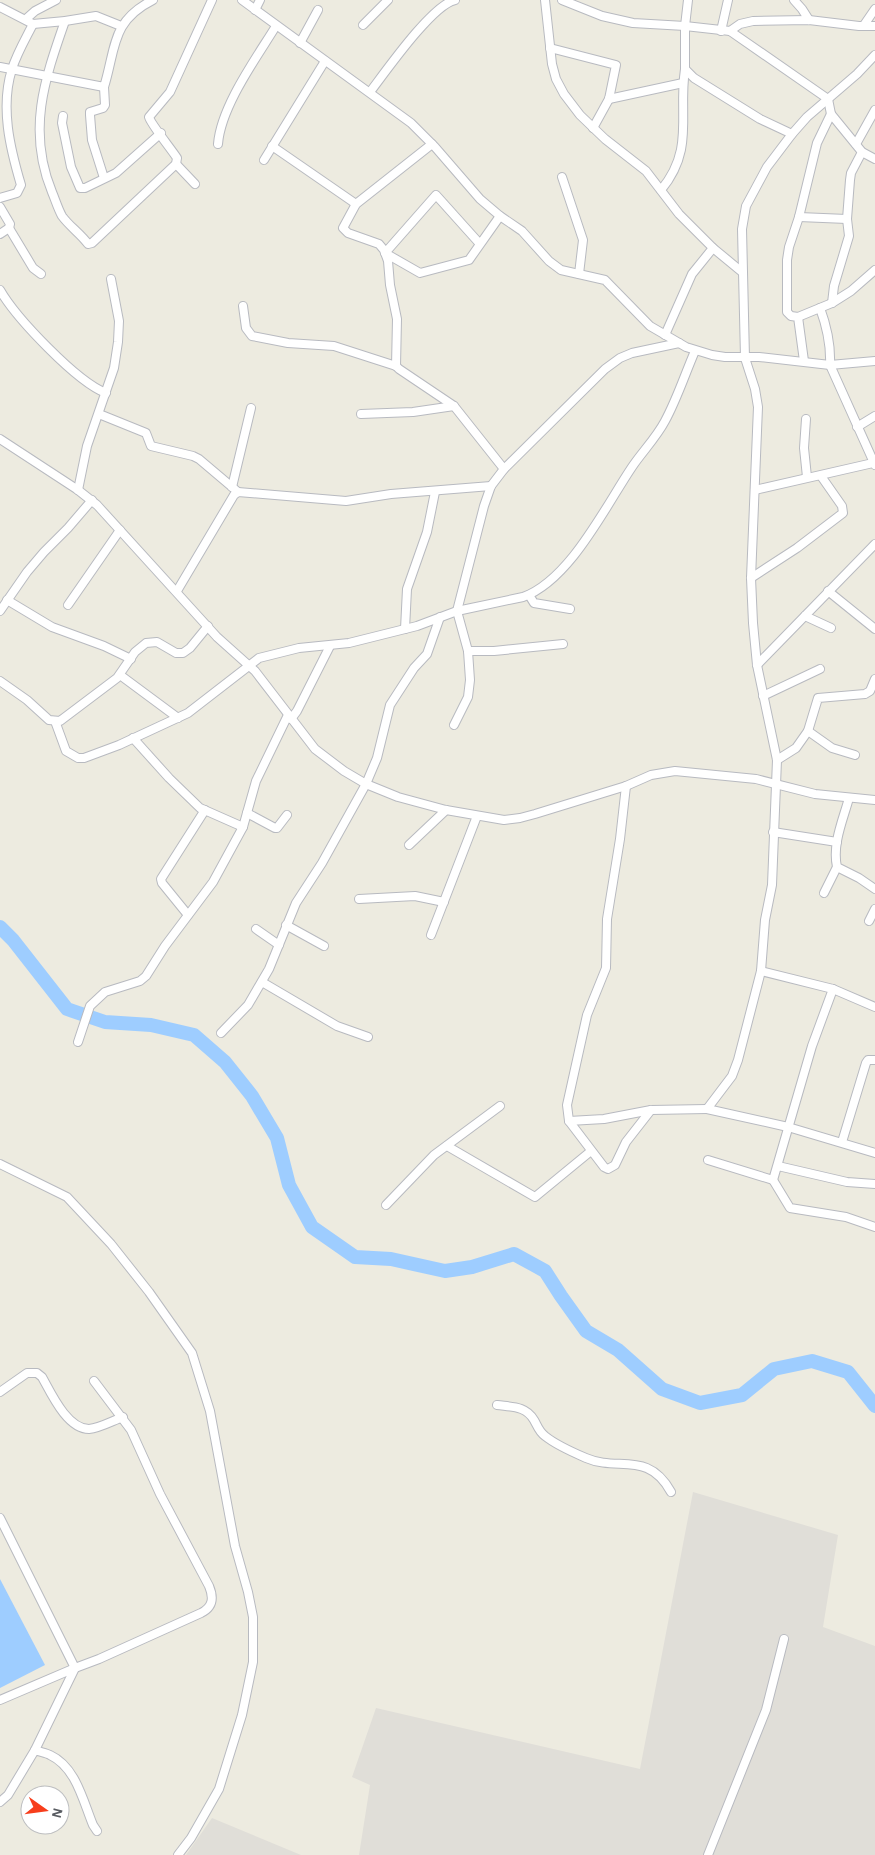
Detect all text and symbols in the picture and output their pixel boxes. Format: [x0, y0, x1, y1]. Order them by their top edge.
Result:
north arrow [20, 1785, 70, 1835]
text: N [49, 1806, 65, 1819]

